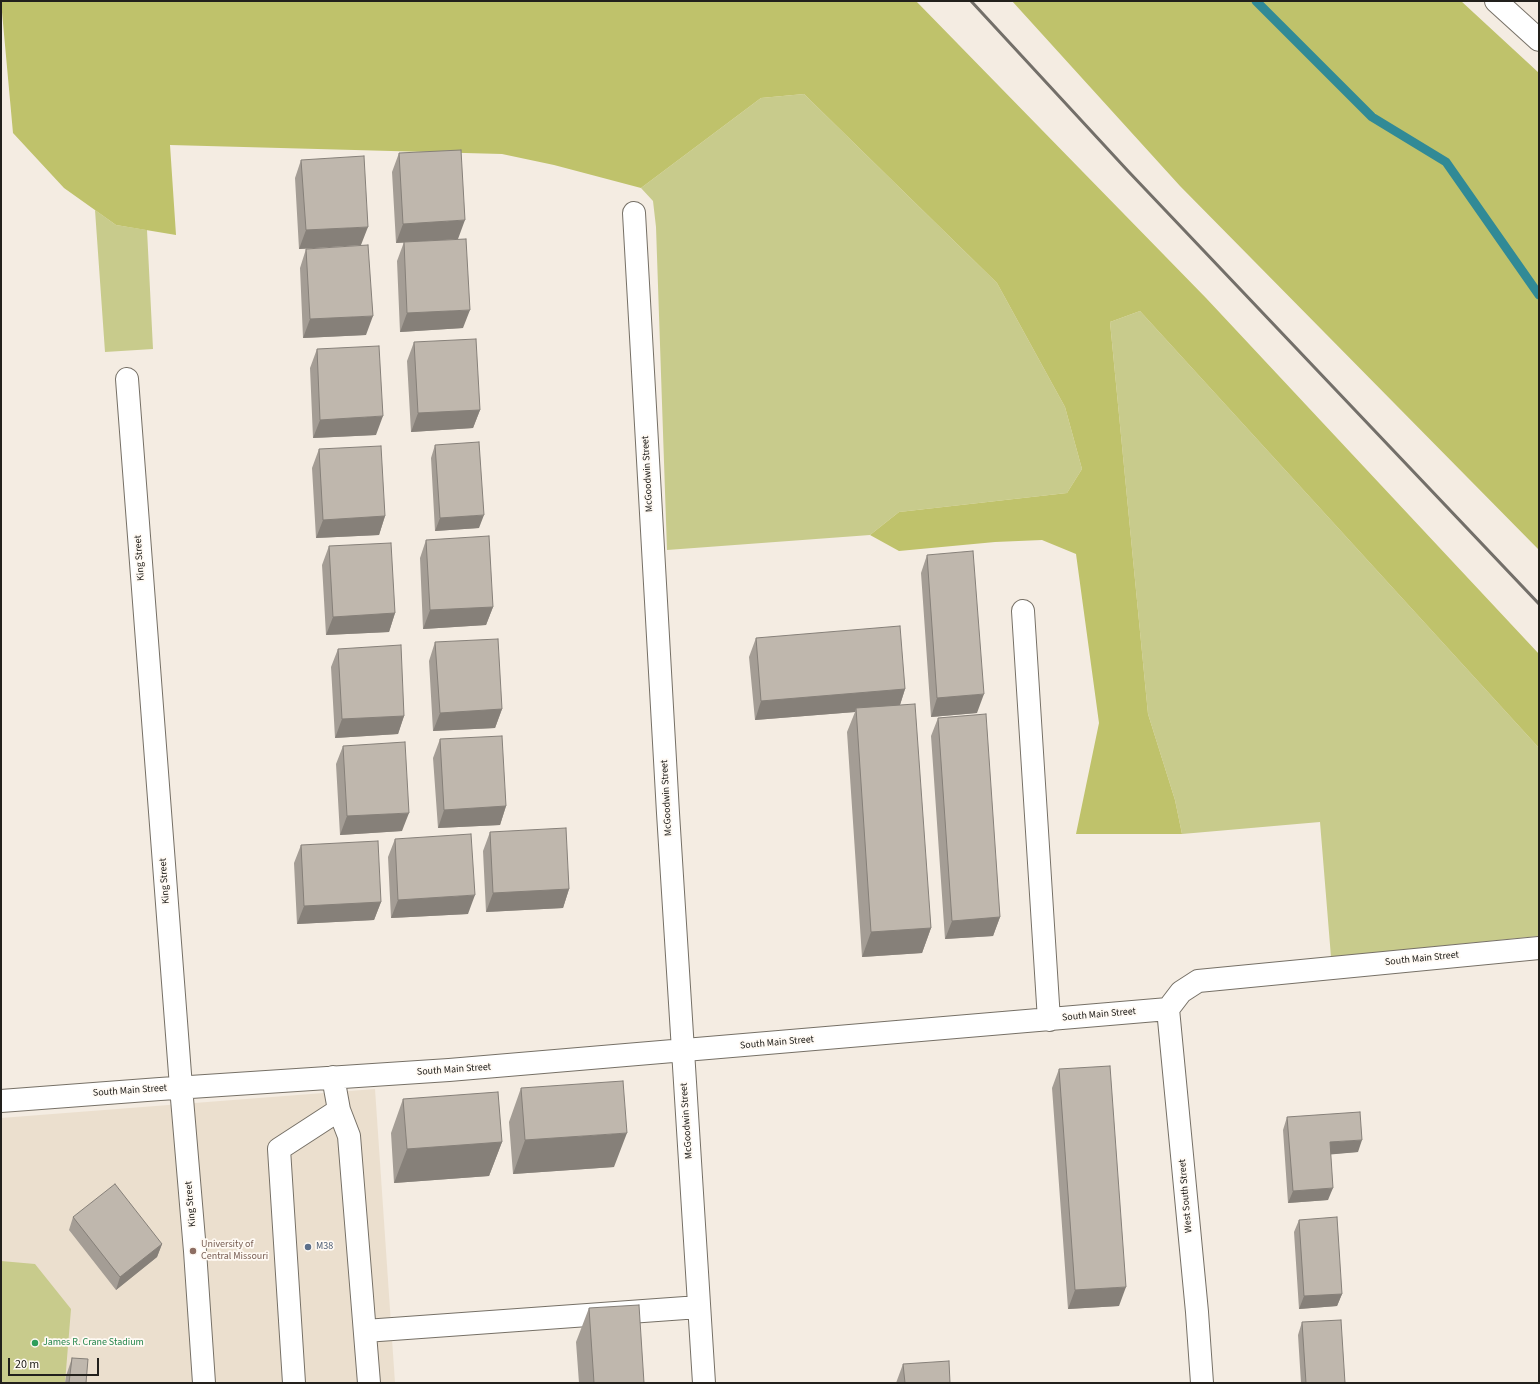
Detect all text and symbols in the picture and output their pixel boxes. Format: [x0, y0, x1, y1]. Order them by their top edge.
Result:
street label: McGoodwin Street [640, 435, 656, 513]
street label: King Street [132, 535, 148, 581]
street label: McGoodwin Street [659, 759, 675, 837]
street label: King Street [157, 858, 173, 904]
street label: South Main Street [1384, 949, 1460, 969]
street label: South Main Street [1061, 1006, 1137, 1024]
street label: South Main Street [739, 1034, 815, 1052]
street label: South Main Street [417, 1061, 491, 1079]
street label: South Main Street [93, 1082, 167, 1100]
street label: McGoodwin Street [678, 1082, 696, 1160]
street label: West South Street [1177, 1158, 1195, 1234]
street label: King Street [183, 1181, 199, 1227]
place label: University of Central Missouri [201, 1239, 268, 1262]
place label: M38 [316, 1241, 333, 1253]
marker: M38 [303, 1242, 313, 1252]
marker: University of Central Missouri [188, 1246, 198, 1256]
place label: James R. Crane Stadium [43, 1337, 144, 1349]
marker: James R. Crane Stadium [30, 1338, 40, 1348]
scale bar [10, 1350, 101, 1376]
text: 20 m [15, 1356, 39, 1373]

